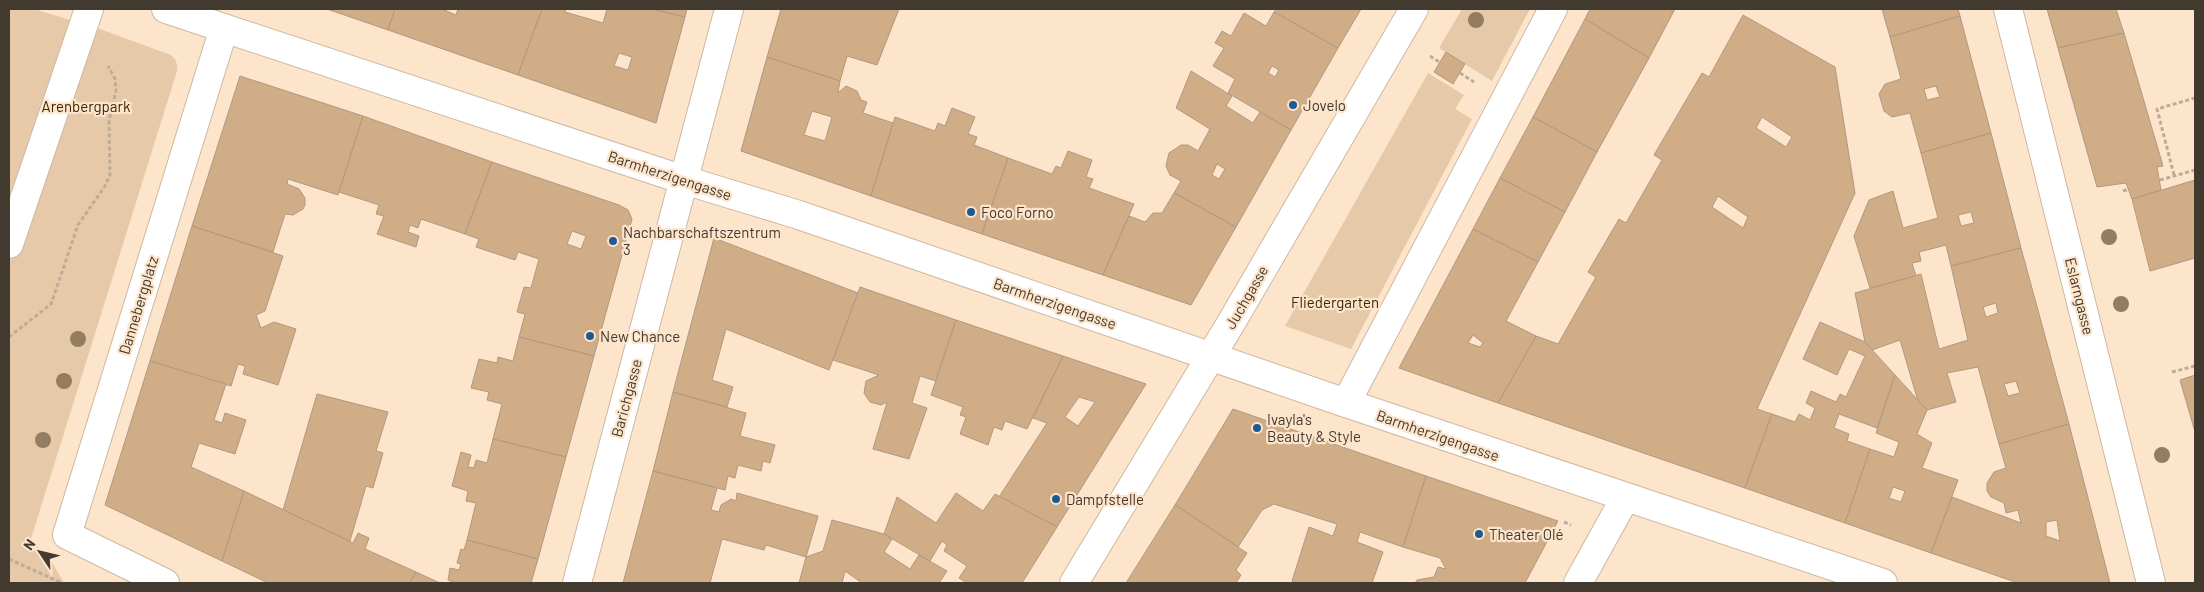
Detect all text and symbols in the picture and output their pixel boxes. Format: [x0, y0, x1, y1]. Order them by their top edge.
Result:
place label: Jovelo [1303, 96, 1346, 114]
park label: Arenbergpark [42, 97, 131, 115]
marker: Jovelo [1287, 99, 1299, 111]
street label: Barmherzigengasse [606, 147, 734, 203]
place label: Foco Forno [981, 203, 1054, 221]
marker: Foco Forno [965, 206, 977, 218]
place label: Nachbarschaftszentrum 3 [623, 223, 781, 258]
marker: Nachbarschaftszentrum 3 [607, 235, 619, 247]
street label: Dannebergplatz [115, 253, 162, 356]
street label: Eslarngasse [2062, 256, 2098, 336]
street label: Juchgasse [1221, 262, 1271, 332]
street label: Barmherzigengasse [991, 274, 1119, 332]
park label: Fliedergarten [1291, 293, 1379, 311]
place label: New Chance [600, 327, 680, 345]
marker: New Chance [584, 330, 596, 342]
street label: Barichgasse [607, 357, 645, 439]
street label: Barmherzigengasse [1374, 406, 1502, 464]
place label: Ivayla's Beauty & Style [1267, 410, 1361, 445]
marker: Ivayla's Beauty & Style [1251, 422, 1263, 434]
place label: Dampfstelle [1066, 490, 1144, 508]
marker: Dampfstelle [1050, 493, 1062, 505]
place label: Theater Olé [1489, 525, 1564, 543]
north arrow [15, 527, 65, 577]
marker: Theater Olé [1473, 528, 1485, 540]
text: N [19, 536, 39, 553]

